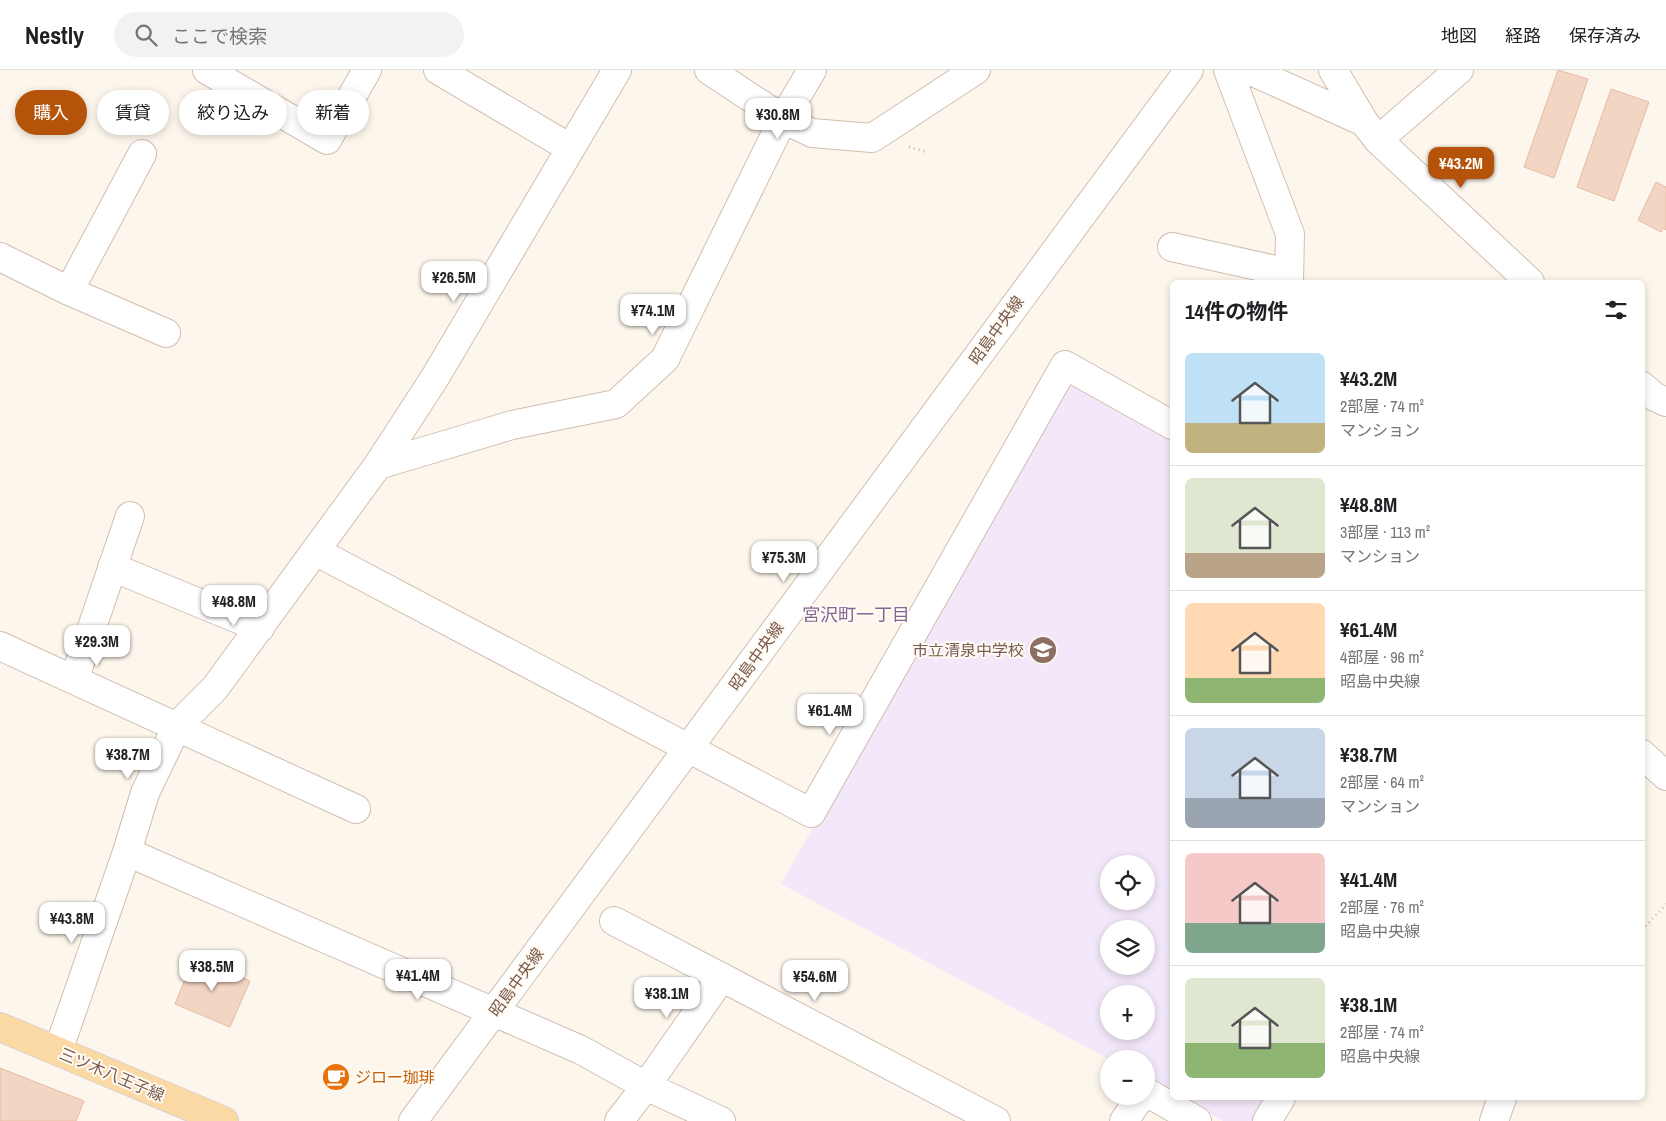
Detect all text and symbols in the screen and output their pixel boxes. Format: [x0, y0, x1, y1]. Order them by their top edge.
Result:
search box [114, 12, 464, 57]
text: Nestly [25, 19, 84, 51]
icon: search [132, 21, 160, 49]
text: ここで検索 [172, 23, 267, 49]
text: 地図 [1441, 23, 1477, 48]
text: 経路 [1505, 23, 1541, 48]
text: 保存済み [1569, 23, 1641, 48]
chip: 購入 [15, 90, 87, 135]
chip: 賃貸 [97, 90, 169, 135]
chip: 絞り込み [179, 90, 287, 135]
chip: 新着 [297, 90, 369, 135]
pin: ¥30.8M [737, 98, 819, 140]
text: ¥30.8M [756, 103, 800, 125]
pin: ¥43.2M [1420, 146, 1502, 189]
text: ¥43.2M [1439, 152, 1483, 174]
pin: ¥26.5M [413, 260, 495, 303]
text: ¥26.5M [432, 266, 476, 288]
street label: 昭島中央線 [964, 291, 1028, 369]
pin: ¥74.1M [612, 294, 694, 336]
icon: filters [1602, 296, 1630, 324]
text: 14件の物件 [1185, 297, 1288, 326]
text: ¥74.1M [631, 299, 675, 321]
text: ¥43.2M [1340, 364, 1397, 393]
icon: home [1225, 373, 1285, 433]
text: 2部屋 · 74 m² [1340, 395, 1424, 417]
text: マンション [1340, 419, 1420, 441]
text: ¥48.8M [1340, 490, 1397, 519]
icon: home [1225, 498, 1285, 558]
text: 3部屋 · 113 m² [1340, 521, 1430, 543]
pin: ¥75.3M [743, 540, 825, 583]
text: マンション [1340, 545, 1420, 567]
text: ¥75.3M [762, 546, 806, 568]
pin: ¥48.8M [193, 584, 275, 627]
text: ¥48.8M [212, 590, 256, 612]
district label: 宮沢町一丁目 [802, 602, 910, 627]
text: ¥61.4M [1340, 615, 1397, 644]
street label: 昭島中央線 [724, 617, 788, 695]
icon: home [1225, 623, 1285, 683]
pin: ¥29.3M [56, 624, 138, 667]
text: ¥29.3M [75, 630, 119, 652]
school or university icon: 市立清泉中学校 [1028, 635, 1058, 665]
place label: 市立清泉中学校 [912, 639, 1024, 661]
text: 4部屋 · 96 m² [1340, 646, 1424, 668]
text: 昭島中央線 [1340, 670, 1420, 692]
pin: ¥61.4M [789, 694, 871, 736]
text: ¥61.4M [808, 699, 852, 721]
pin: ¥38.7M [87, 738, 169, 780]
text: ¥38.7M [1340, 740, 1397, 769]
text: ¥38.7M [106, 743, 150, 765]
icon: home [1225, 748, 1285, 808]
text: 2部屋 · 64 m² [1340, 771, 1424, 793]
text: マンション [1340, 795, 1420, 817]
map controls [1100, 855, 1155, 1105]
button: locate [1100, 855, 1155, 910]
text: ¥41.4M [1340, 865, 1397, 894]
icon: home [1225, 873, 1285, 933]
text: 2部屋 · 76 m² [1340, 896, 1424, 918]
pin: ¥43.8M [31, 902, 113, 944]
text: ¥43.8M [50, 907, 94, 929]
button: layers [1100, 920, 1155, 975]
text: 昭島中央線 [1340, 920, 1420, 942]
street label: 昭島中央線 [484, 943, 548, 1021]
pin: ¥38.5M [171, 950, 253, 992]
text: ¥38.5M [190, 955, 234, 977]
pin: ¥41.4M [377, 958, 459, 1001]
pin: ¥54.6M [774, 960, 856, 1002]
text: ¥41.4M [396, 964, 440, 986]
text: ¥54.6M [793, 965, 837, 987]
pin: ¥38.1M [626, 976, 708, 1019]
text: ¥38.1M [645, 982, 689, 1004]
button: + [1100, 985, 1155, 1040]
text: ¥38.1M [1340, 990, 1397, 1019]
icon: home [1225, 998, 1285, 1058]
text: 2部屋 · 74 m² [1340, 1021, 1424, 1043]
street label: 三ツ木八王子線 [56, 1042, 168, 1106]
text: 昭島中央線 [1340, 1045, 1420, 1067]
button: − [1100, 1050, 1155, 1105]
cafe icon: ジロー珈琲 [321, 1062, 351, 1092]
place label: ジロー珈琲 [355, 1066, 435, 1088]

